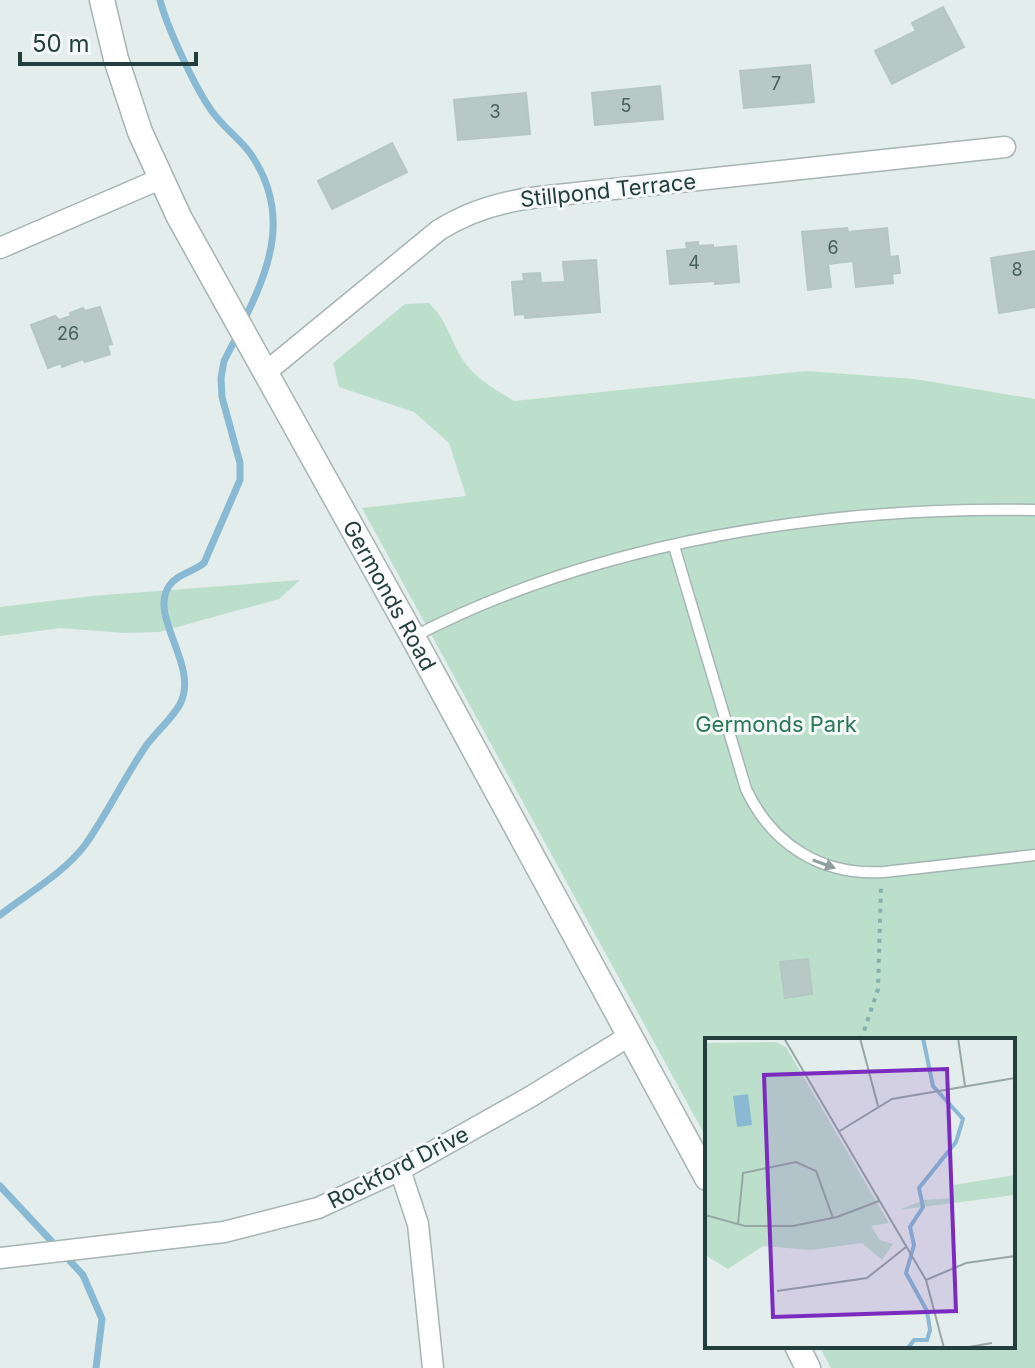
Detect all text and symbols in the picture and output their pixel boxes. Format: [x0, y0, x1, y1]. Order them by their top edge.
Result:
scale bar [20, 16, 196, 66]
text: 50 m [32, 29, 90, 58]
house number: 7 [771, 73, 781, 94]
house number: 5 [621, 95, 631, 116]
house number: 3 [489, 101, 501, 122]
street label: Stillpond Terrace [519, 168, 697, 212]
house number: 6 [827, 237, 839, 258]
house number: 4 [688, 252, 700, 273]
house number: 8 [1011, 259, 1023, 280]
house number: 26 [57, 323, 79, 344]
street label: Germonds Road [338, 516, 442, 675]
park label: Germonds Park [695, 711, 857, 737]
one-way arrow [812, 858, 836, 871]
inset map [705, 1038, 1015, 1348]
street label: Rockford Drive [323, 1120, 473, 1214]

